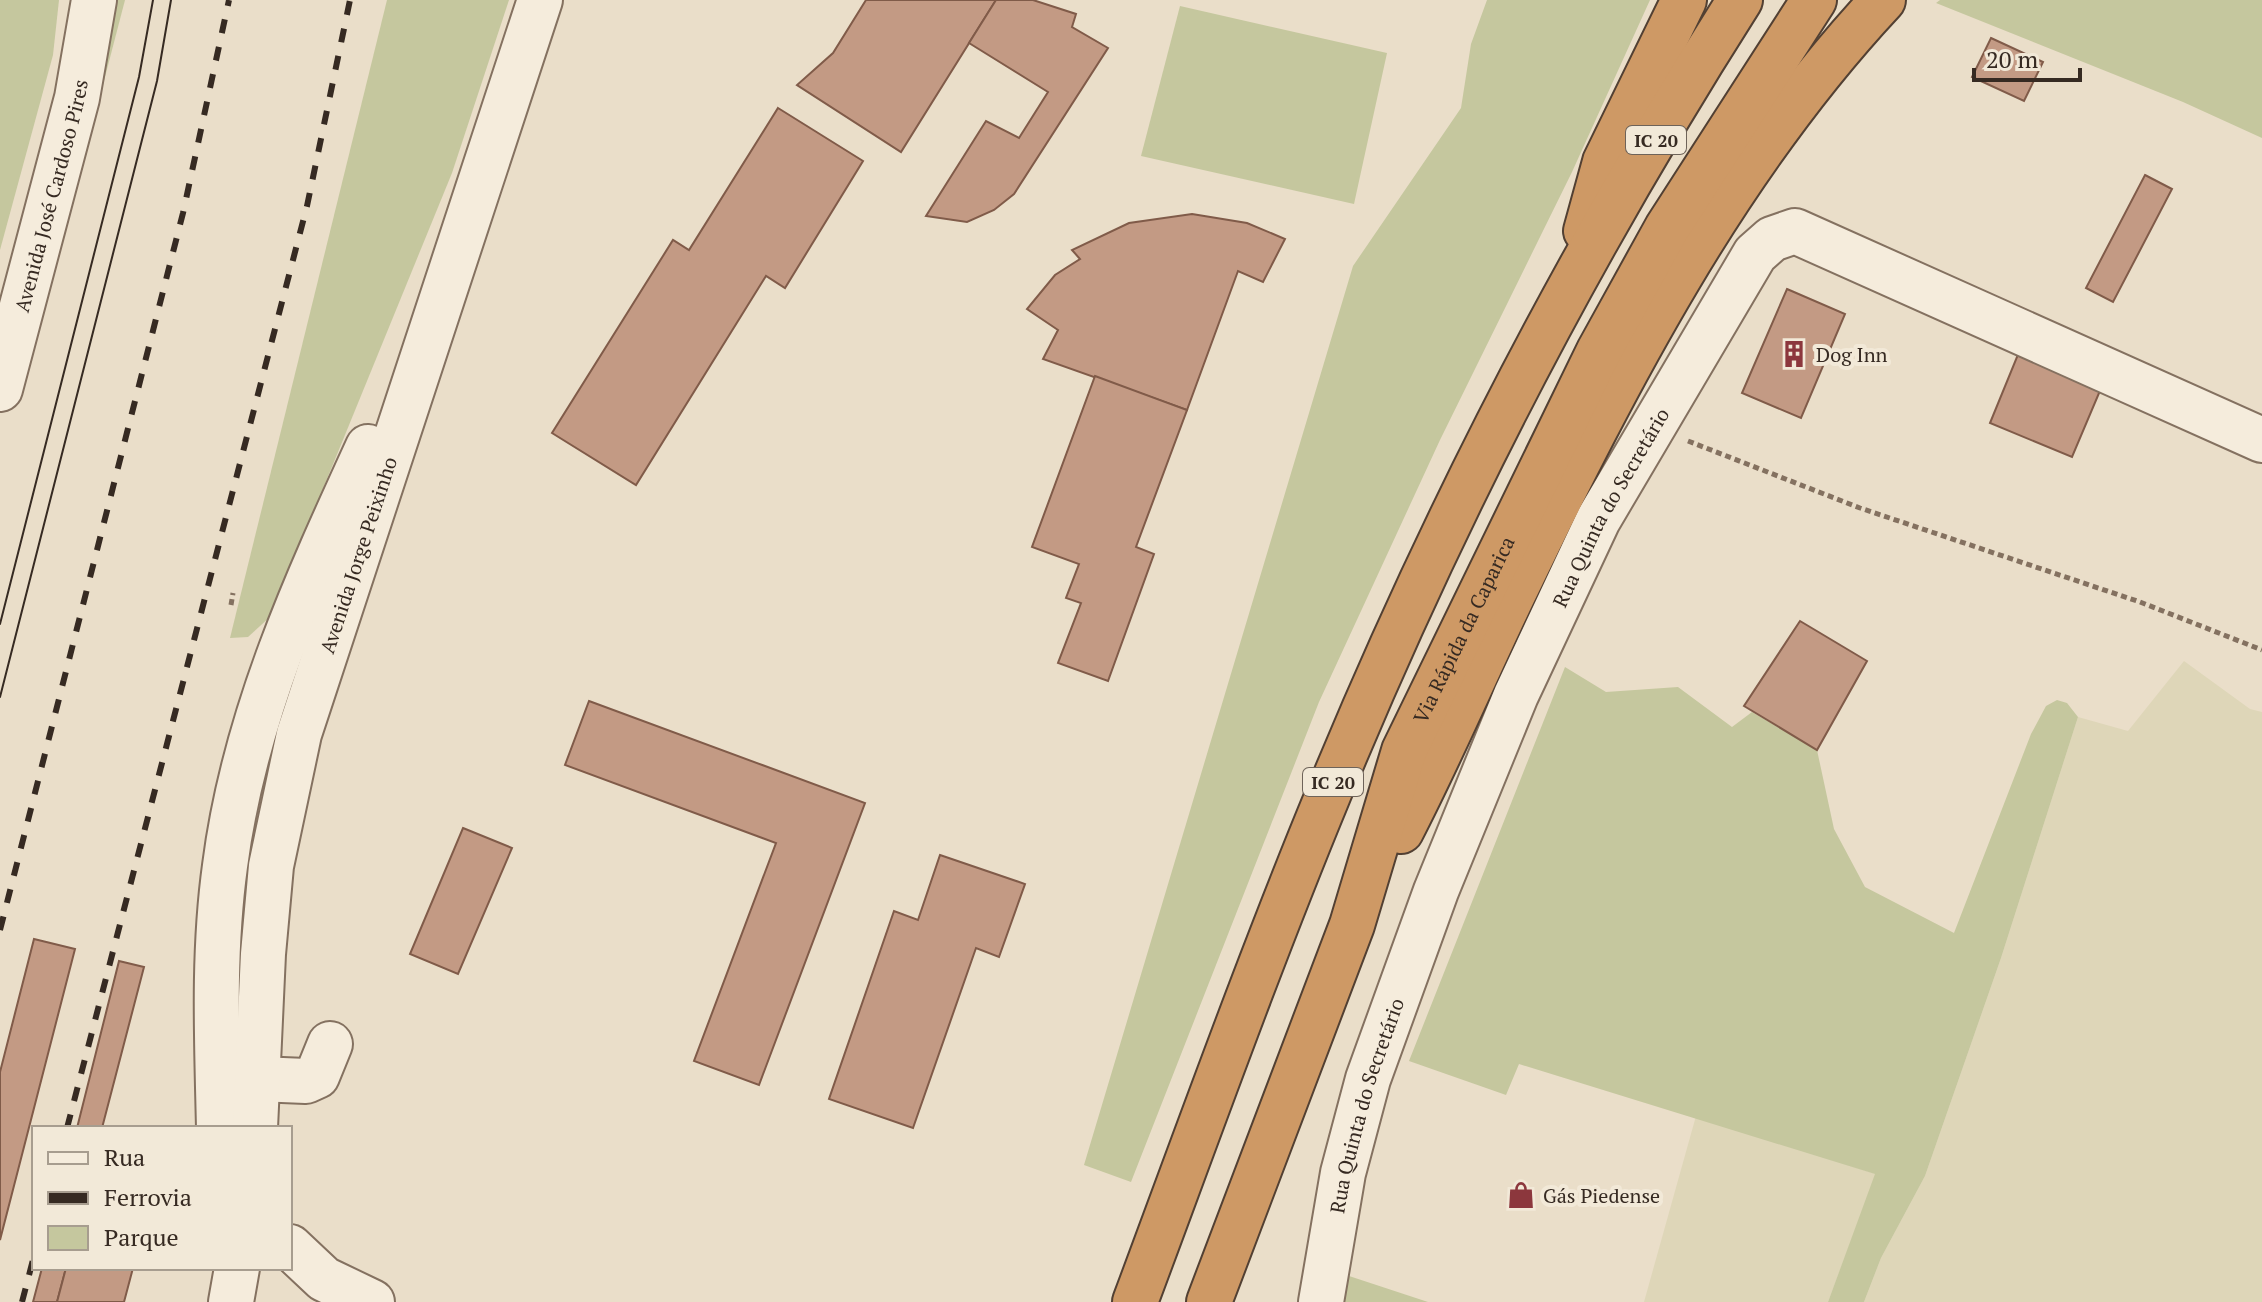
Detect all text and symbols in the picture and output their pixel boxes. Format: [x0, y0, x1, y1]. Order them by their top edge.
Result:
scale bar [1974, 32, 2080, 82]
text: 20 m [1986, 43, 2038, 75]
street label: Avenida José Cardoso Pires [7, 77, 93, 315]
road number: IC 20 [1626, 126, 1686, 154]
building icon: Dog Inn [1779, 339, 1809, 369]
place label: Dog Inn [1816, 341, 1888, 368]
street label: Rua Quinta do Secretário [1546, 402, 1675, 611]
street label: Avenida Jorge Peixinho [313, 453, 403, 657]
street label: Via Rápida da Caparica [1406, 532, 1520, 727]
road number: IC 20 [1303, 768, 1363, 796]
street label: Rua Quinta do Secretário [1323, 994, 1410, 1215]
legend [32, 1126, 292, 1270]
text: Rua [104, 1141, 145, 1173]
shop icon: Gás Piedense [1506, 1180, 1536, 1210]
text: Ferrovia [104, 1181, 192, 1213]
place label: Gás Piedense [1543, 1182, 1660, 1209]
text: Parque [104, 1221, 179, 1253]

